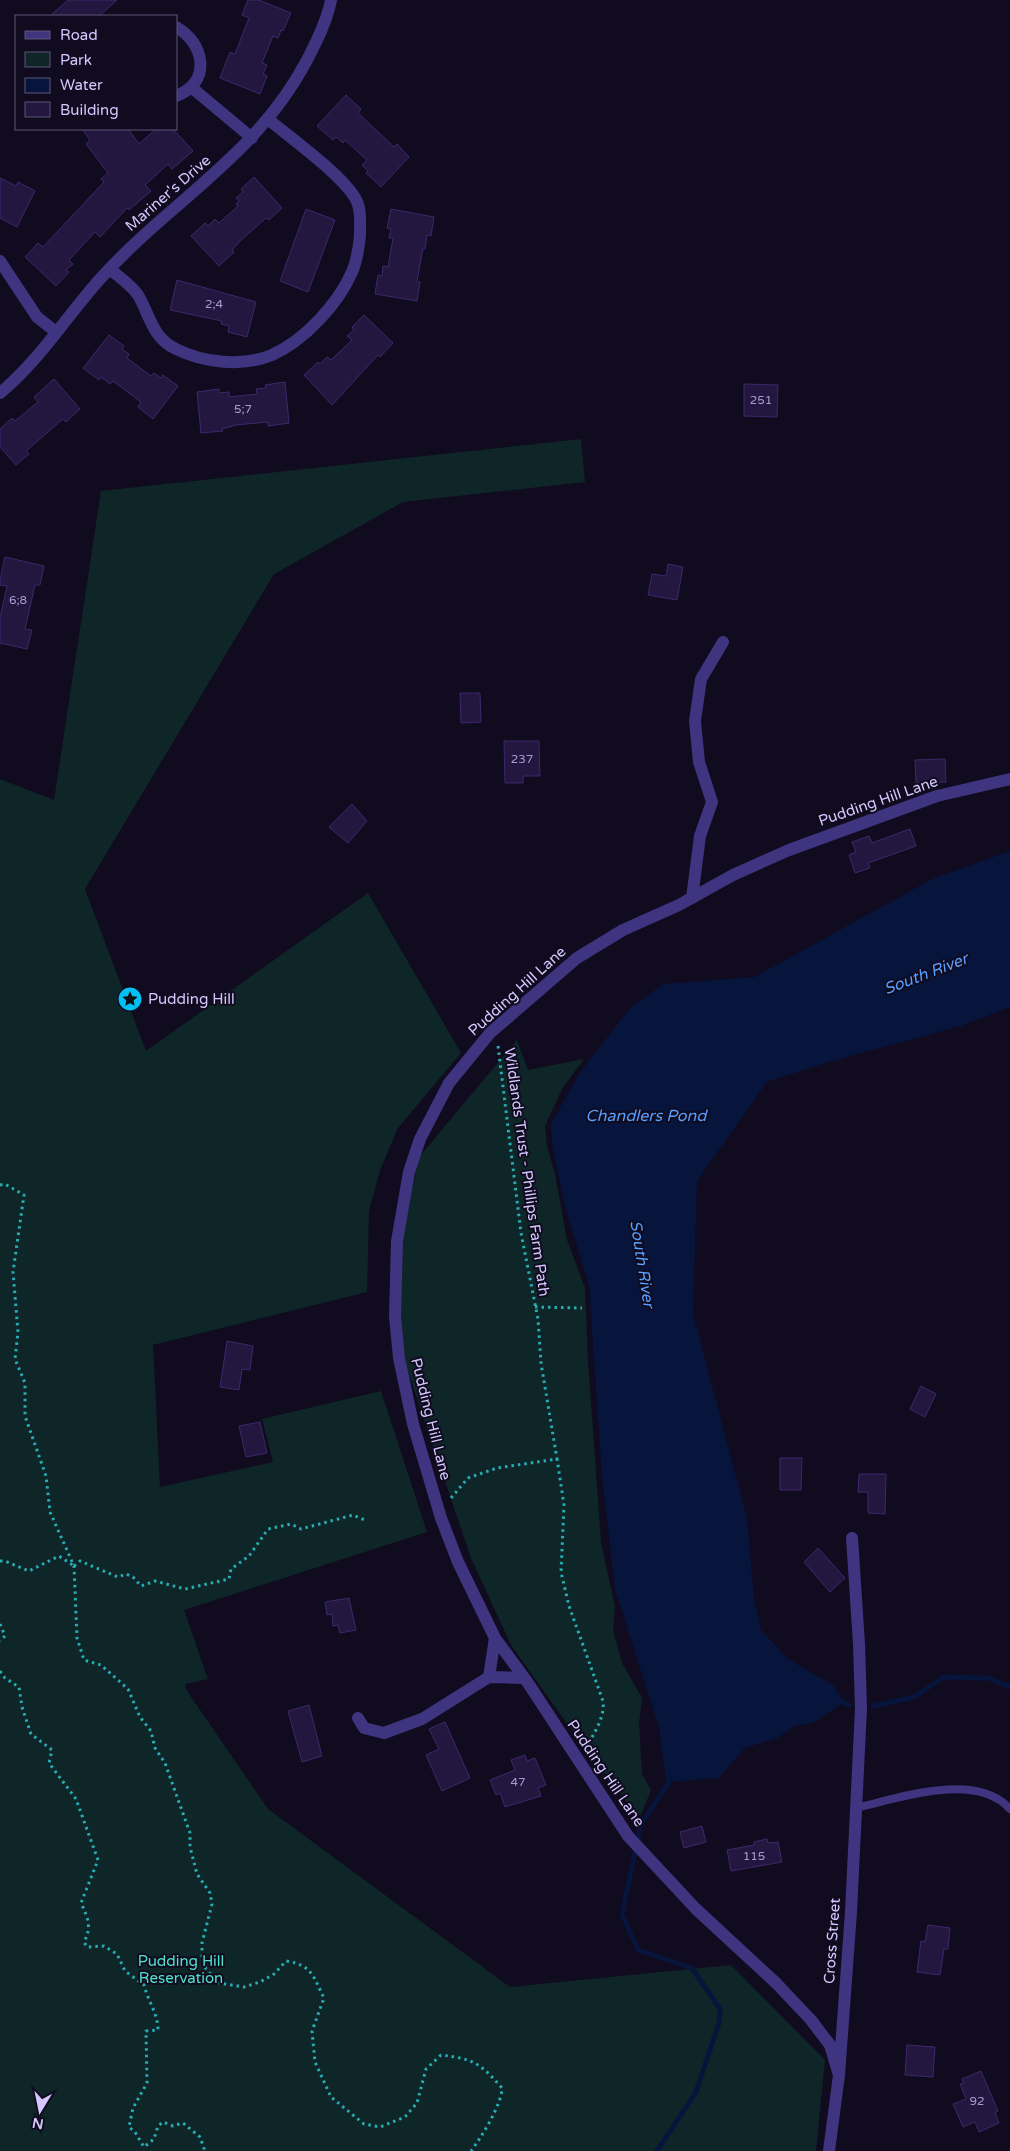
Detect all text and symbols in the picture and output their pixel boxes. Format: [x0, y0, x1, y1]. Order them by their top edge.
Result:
legend [15, 15, 178, 130]
text: Road [60, 26, 98, 44]
text: Park [60, 51, 92, 69]
text: Water [60, 76, 103, 94]
text: Building [60, 101, 119, 119]
street label: Mariner's Drive [122, 151, 214, 235]
house number: 2;4 [205, 297, 224, 311]
house number: 251 [750, 393, 772, 407]
house number: 5;7 [234, 402, 252, 416]
house number: 6;8 [9, 593, 27, 607]
house number: 237 [511, 752, 533, 766]
street label: Pudding Hill Lane [816, 772, 940, 830]
street label: Pudding Hill Lane [464, 942, 570, 1040]
water label: South River [881, 948, 973, 999]
place icon: Pudding Hill [117, 986, 143, 1012]
place label: Pudding Hill [148, 990, 235, 1008]
street label: Wildlands Trust - Phillips Farm Path [501, 1046, 553, 1298]
water label: Chandlers Pond [586, 1106, 708, 1126]
water label: South River [625, 1219, 659, 1311]
street label: Pudding Hill Lane [407, 1356, 455, 1482]
street label: Pudding Hill Lane [564, 1716, 648, 1830]
house number: 47 [510, 1775, 526, 1789]
house number: 115 [743, 1849, 765, 1863]
street label: Cross Street [820, 1897, 844, 1985]
park label: Pudding Hill Reservation [138, 1952, 224, 1987]
north arrow [15, 2086, 65, 2136]
house number: 92 [969, 2094, 985, 2108]
text: N [31, 2114, 45, 2133]

